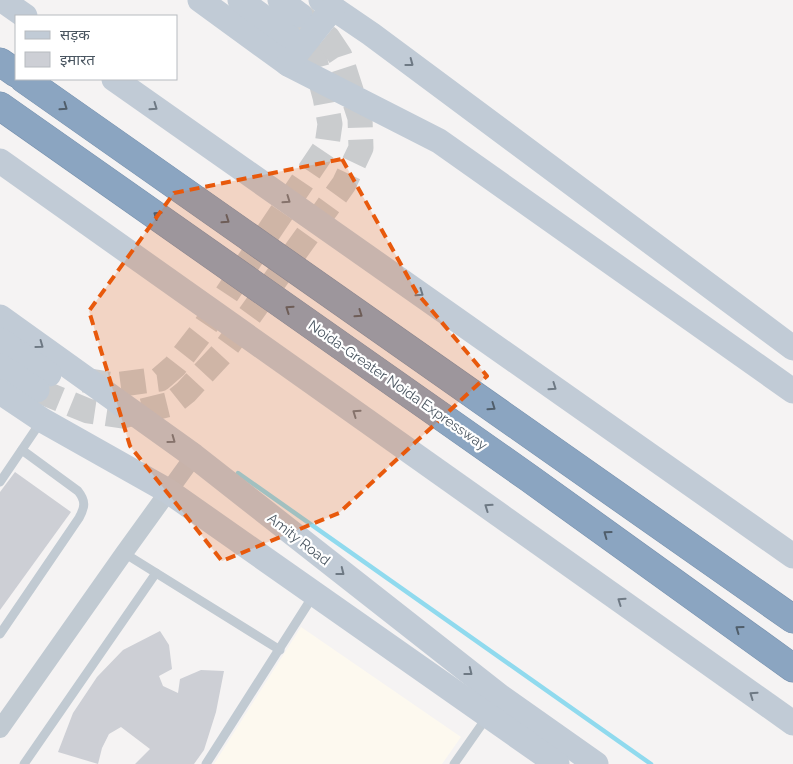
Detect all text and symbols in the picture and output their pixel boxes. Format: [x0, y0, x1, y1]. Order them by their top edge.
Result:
legend [15, 15, 178, 80]
text: सड़क [60, 26, 90, 44]
text: इमारत [60, 51, 95, 69]
one-way arrow [404, 58, 413, 66]
one-way arrow [58, 101, 68, 110]
one-way arrow [148, 101, 158, 110]
one-way arrow [281, 194, 291, 203]
one-way arrow [153, 212, 162, 221]
one-way arrow [220, 214, 230, 223]
one-way arrow [414, 288, 423, 296]
one-way arrow [285, 306, 295, 315]
one-way arrow [353, 308, 362, 317]
street label: Noida-Greater Noida Expressway [306, 317, 491, 453]
one-way arrow [34, 339, 44, 348]
one-way arrow [547, 381, 557, 390]
one-way arrow [486, 401, 495, 410]
one-way arrow [352, 410, 361, 419]
one-way arrow [166, 434, 176, 443]
one-way arrow [484, 504, 494, 513]
street label: Amity Road [265, 510, 333, 568]
one-way arrow [603, 531, 613, 540]
one-way arrow [335, 566, 344, 574]
one-way arrow [617, 598, 627, 607]
one-way arrow [735, 626, 745, 635]
one-way arrow [463, 667, 472, 675]
one-way arrow [749, 692, 759, 701]

